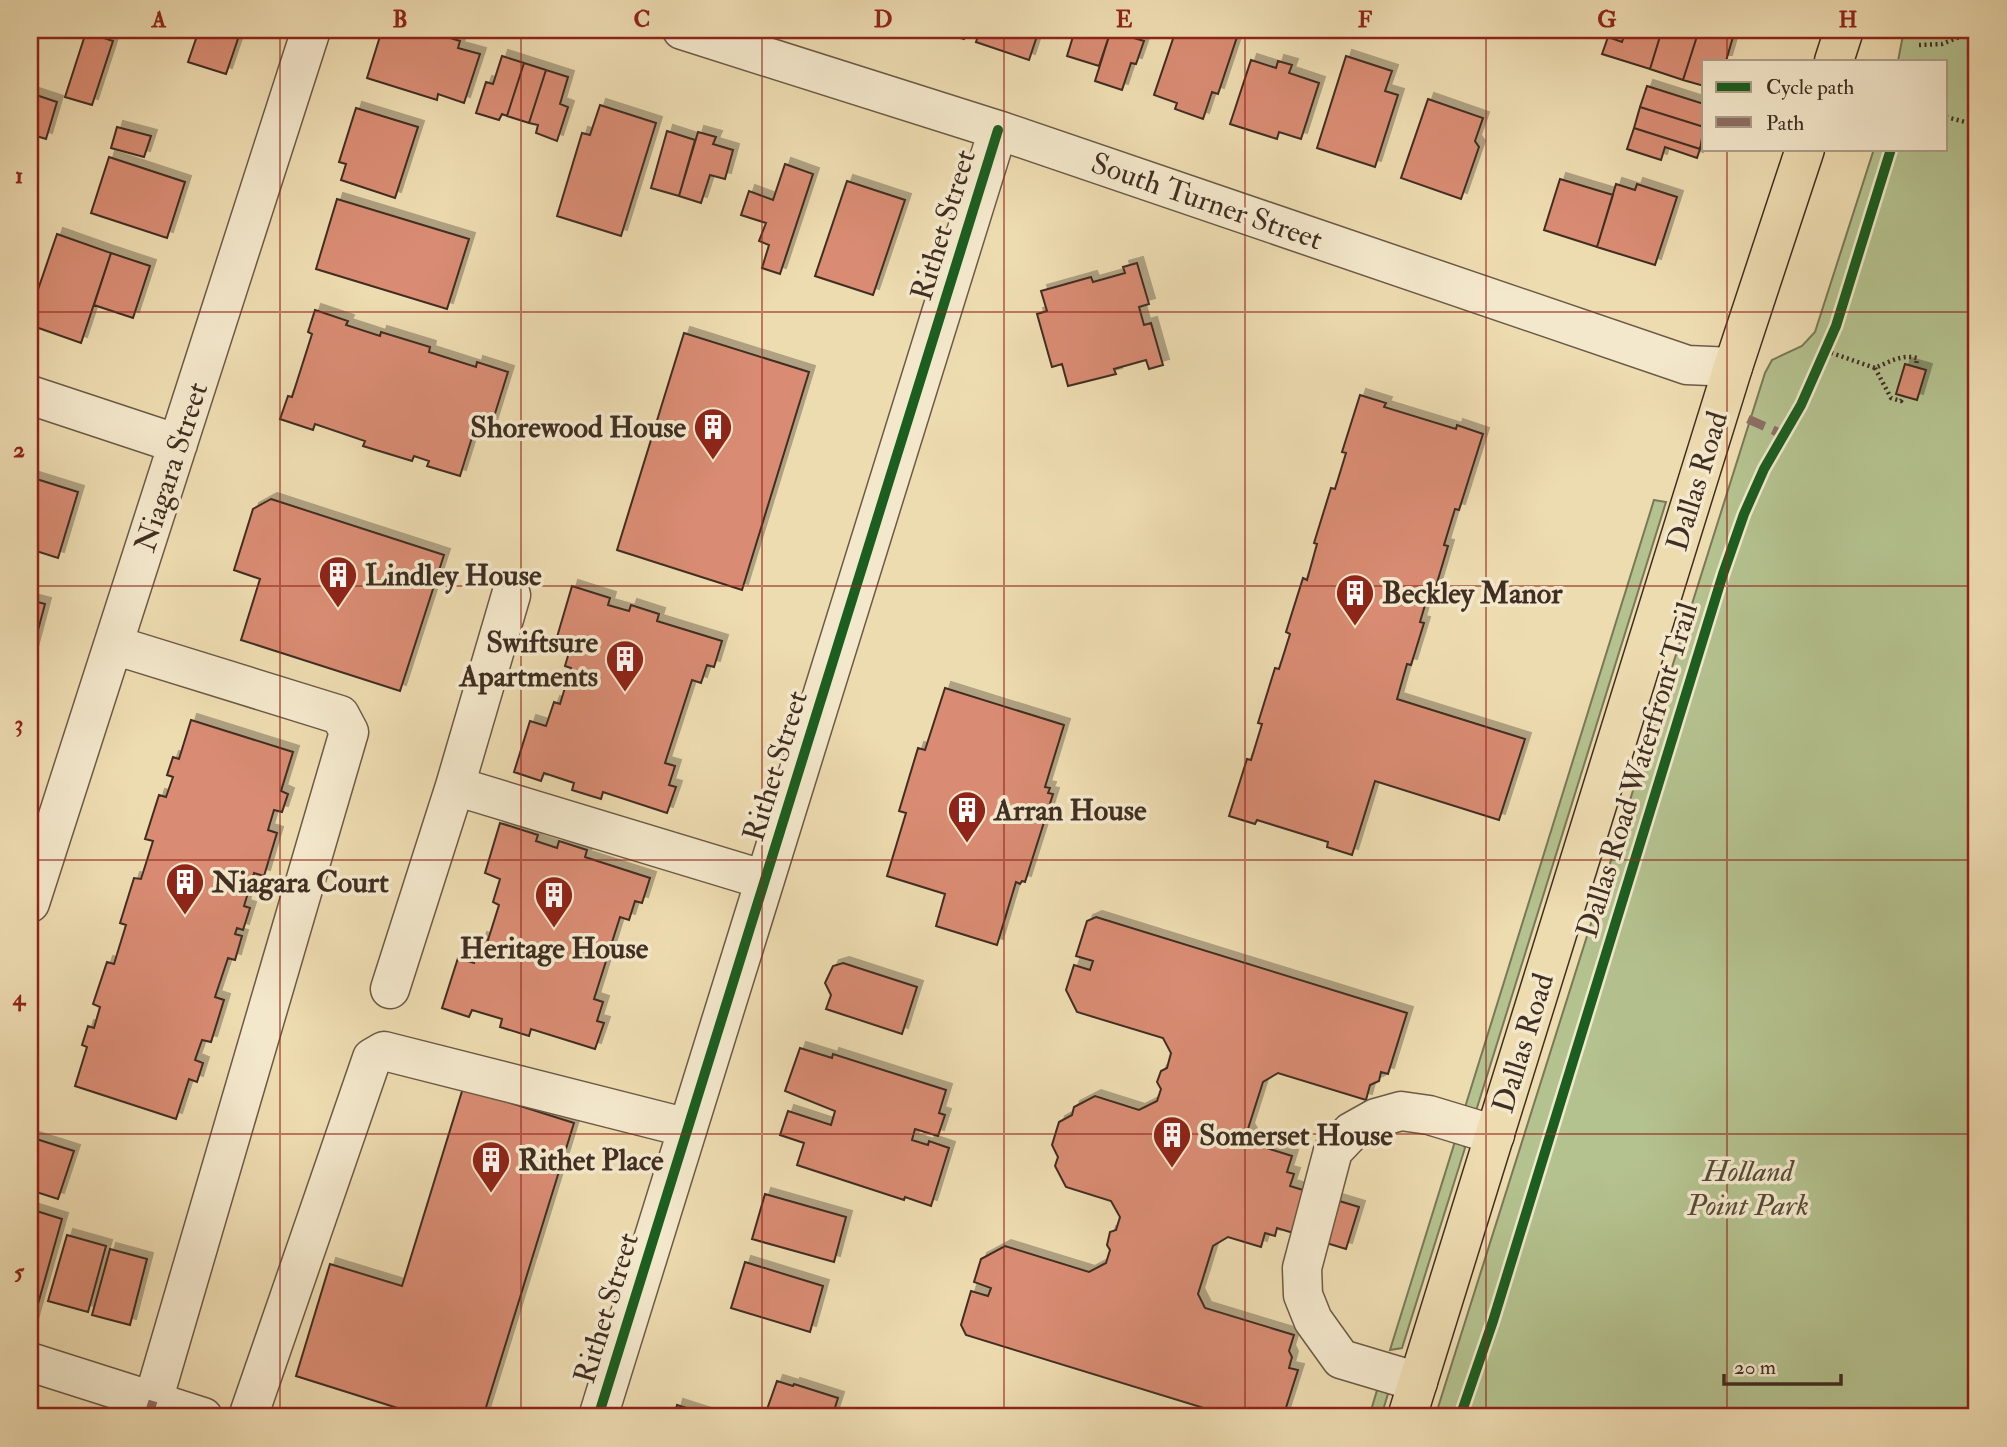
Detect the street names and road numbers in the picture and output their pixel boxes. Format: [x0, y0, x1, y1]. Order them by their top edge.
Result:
street label: Rithet Street [903, 145, 984, 305]
street label: South Turner Street [1086, 145, 1328, 258]
street label: Niagara Street [127, 377, 216, 557]
street label: Dallas Road [1659, 407, 1736, 555]
street label: Dallas Road Waterfront Trail [1569, 598, 1706, 942]
street label: Rithet Street [735, 686, 816, 846]
street label: Dallas Road [1485, 969, 1562, 1117]
street label: Rithet Street [566, 1228, 647, 1388]

